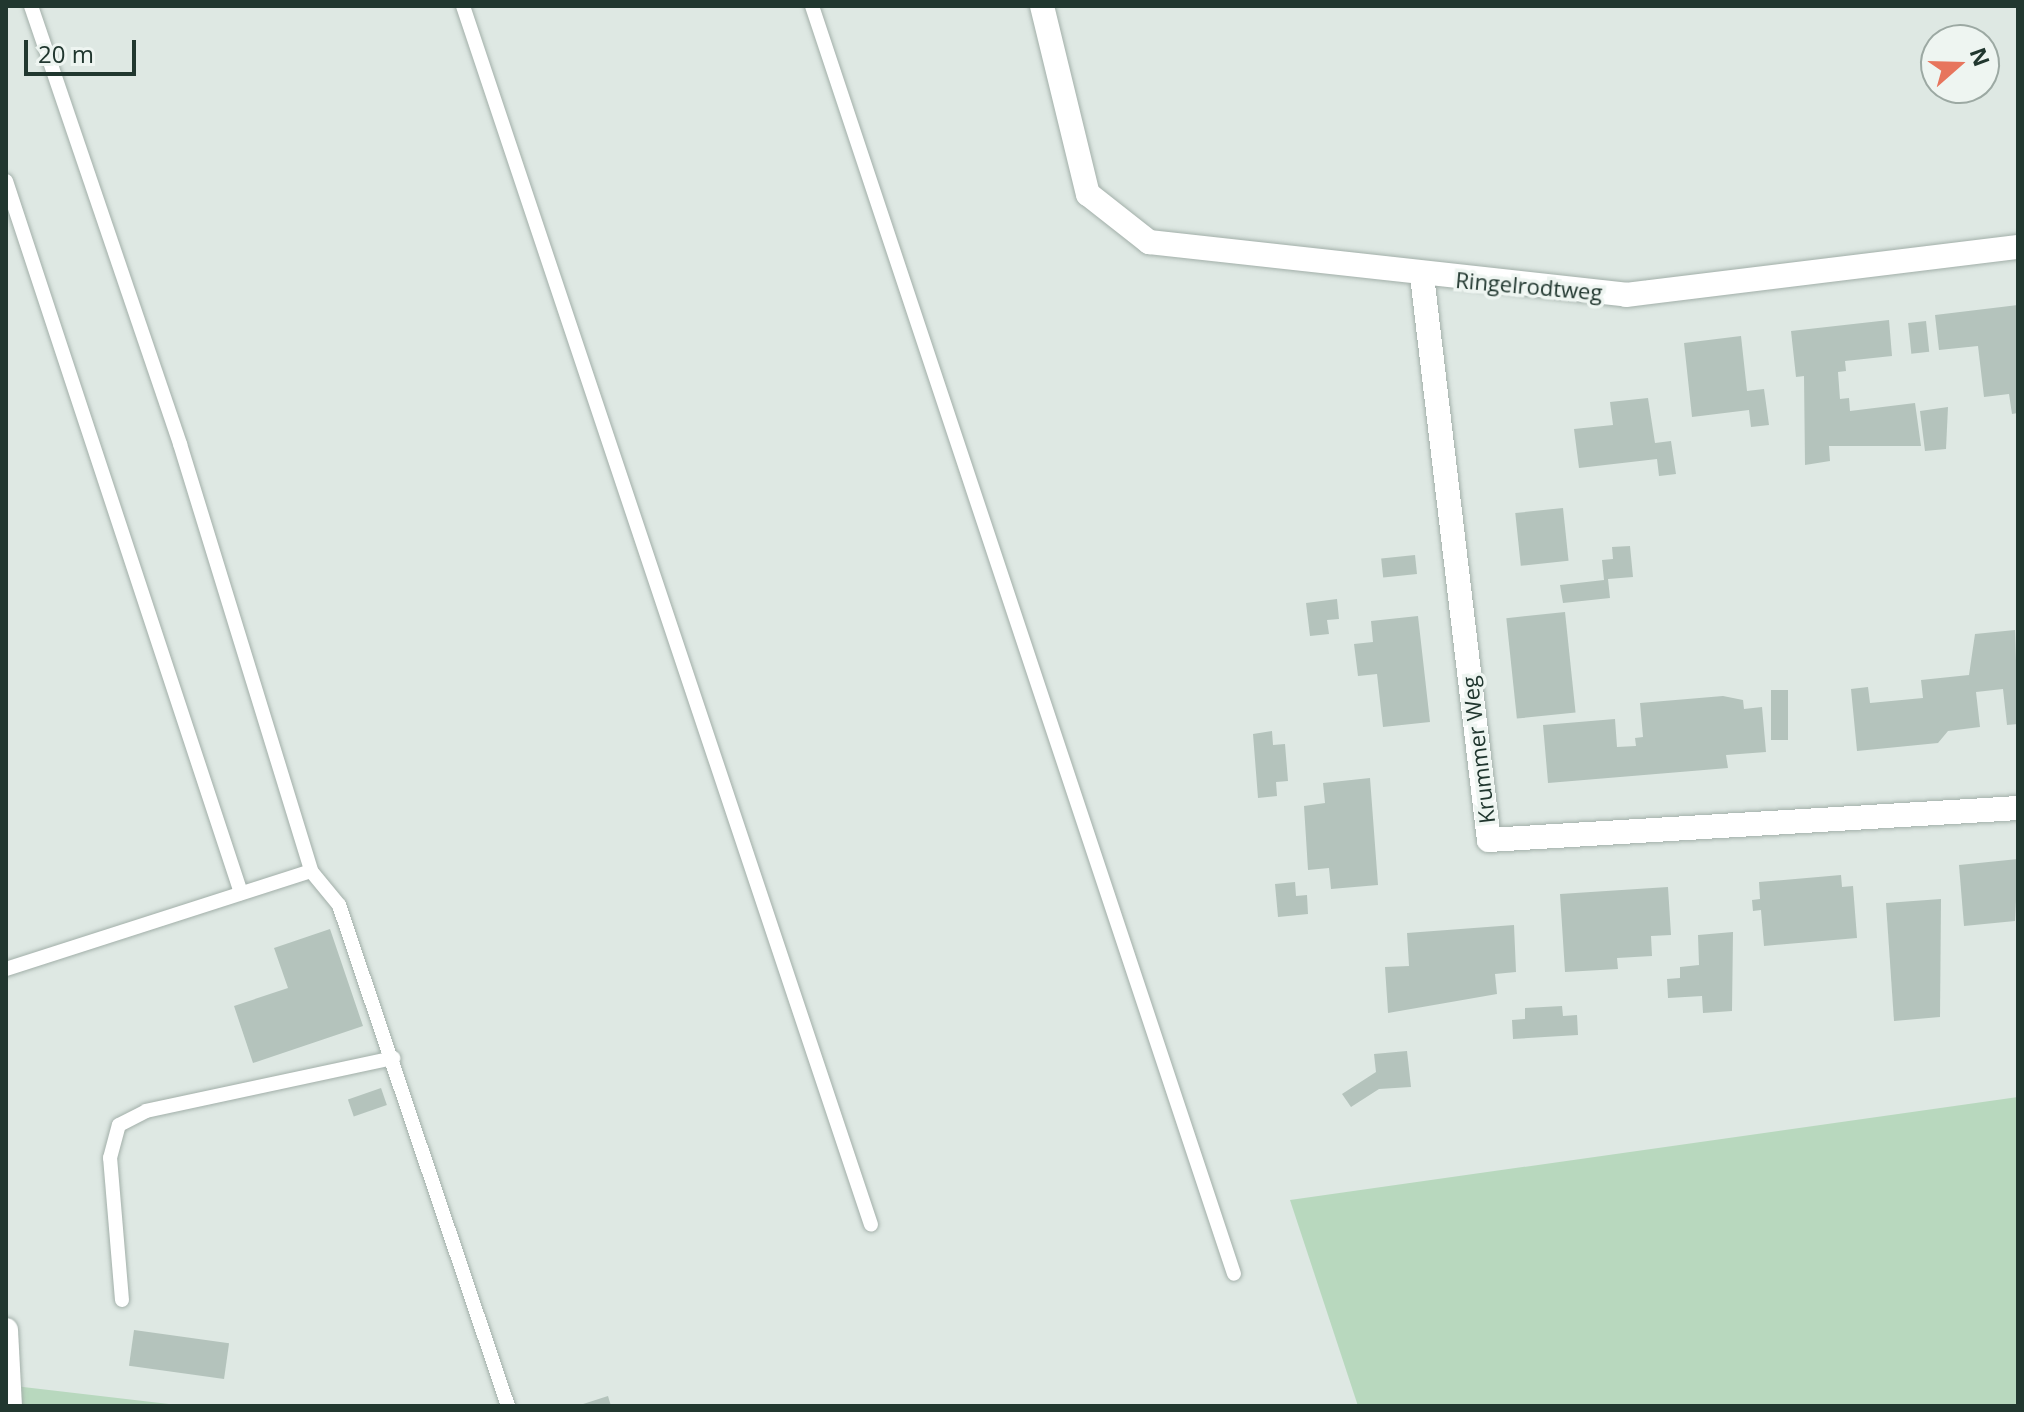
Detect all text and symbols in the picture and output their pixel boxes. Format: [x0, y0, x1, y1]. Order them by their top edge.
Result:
scale bar [28, 24, 140, 74]
north arrow [1920, 24, 2000, 104]
text: 20 m [38, 37, 94, 70]
text: N [1964, 43, 1998, 70]
street label: Ringelrodtweg [1454, 266, 1604, 306]
street label: Krummer Weg [1456, 675, 1500, 825]

